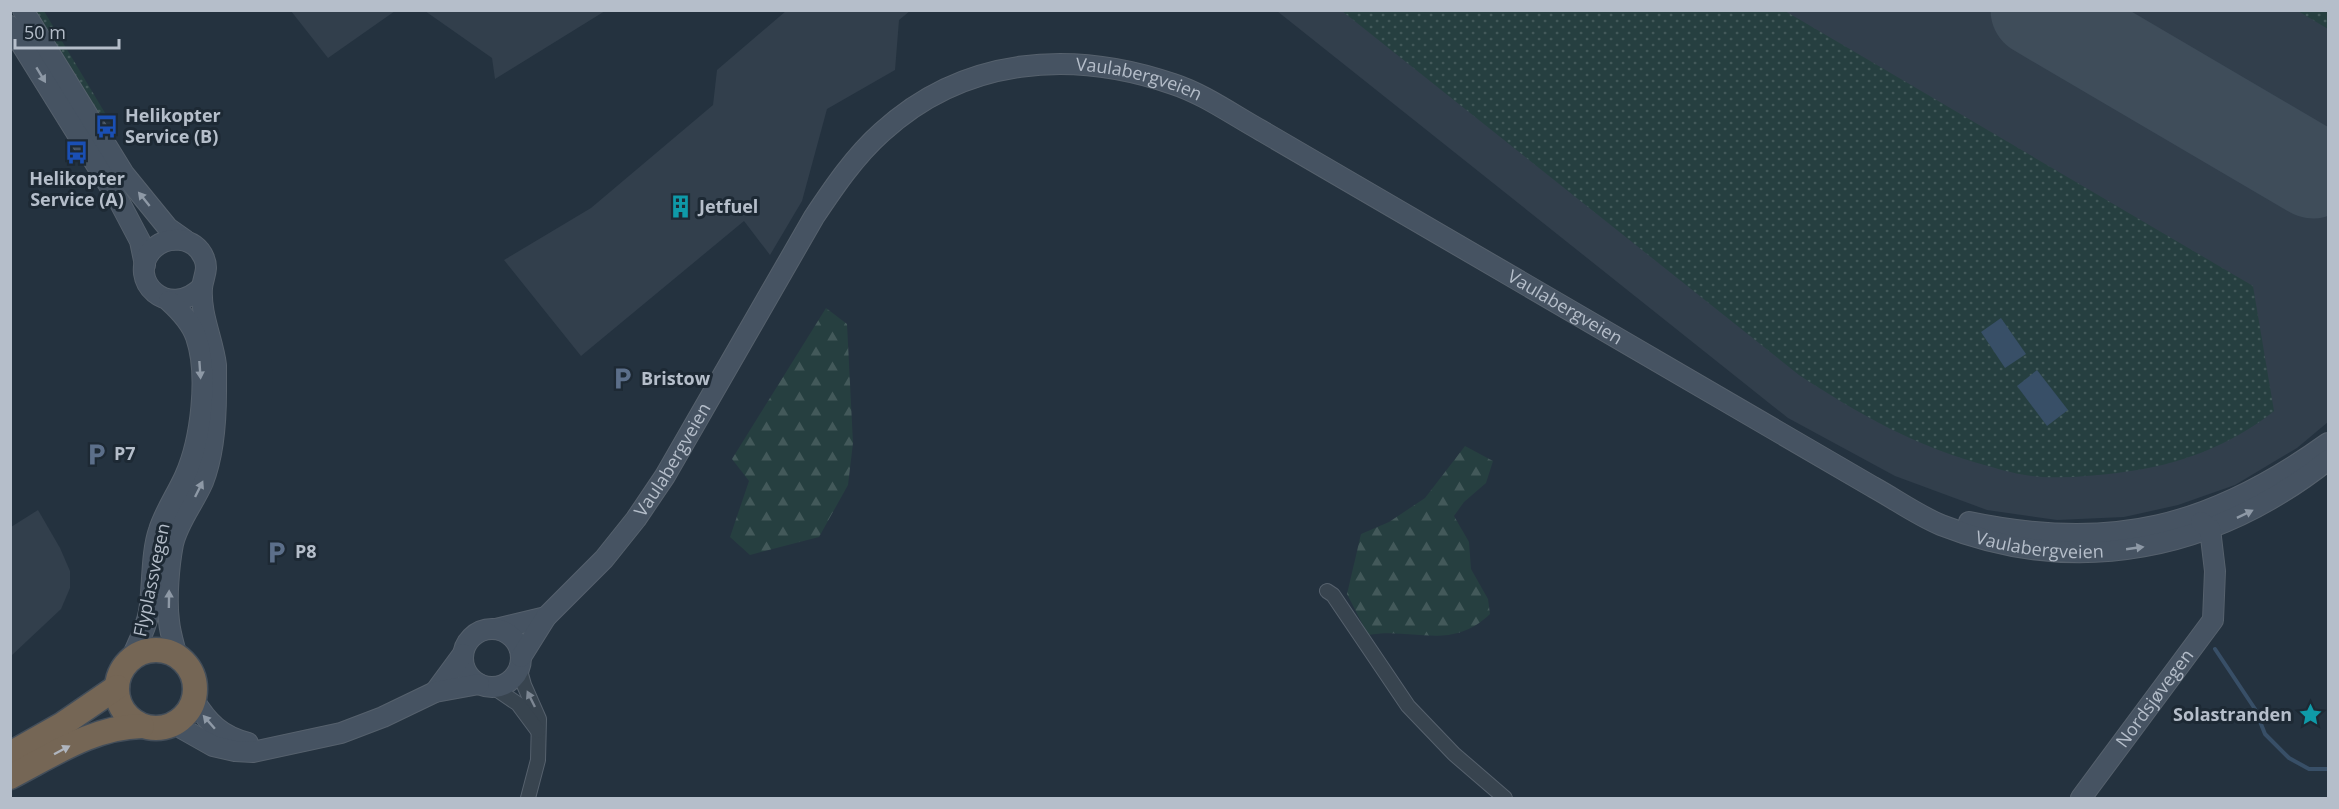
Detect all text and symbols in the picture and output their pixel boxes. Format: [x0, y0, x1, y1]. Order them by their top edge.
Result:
scale bar [15, 12, 118, 50]
text: 50 m [24, 20, 66, 44]
street label: Vaulabergveien [1075, 51, 1206, 106]
one-way arrow [36, 67, 47, 83]
place label: Helikopter Service (B) [125, 103, 221, 148]
bus stop icon: Helikopter Service (B) [94, 113, 120, 139]
bus stop icon: Helikopter Service (A) [64, 140, 90, 166]
place label: Helikopter Service (A) [29, 166, 125, 211]
one-way arrow [137, 191, 150, 207]
building icon: Jetfuel [668, 194, 694, 220]
place label: Jetfuel [697, 194, 758, 218]
street label: Vaulabergveien [1503, 264, 1627, 350]
one-way arrow [196, 361, 205, 380]
parking icon: Bristow [610, 366, 636, 392]
place label: Bristow [641, 366, 711, 390]
street label: Vaulabergveien [628, 398, 716, 521]
parking icon: P7 [83, 441, 109, 467]
place label: P7 [114, 441, 136, 465]
one-way arrow [194, 480, 203, 497]
one-way arrow [2236, 509, 2253, 518]
street label: Flyplassvegen [127, 521, 175, 639]
street label: Vaulabergveien [1973, 524, 2104, 563]
parking icon: P8 [264, 539, 290, 565]
place label: P8 [295, 539, 317, 563]
one-way arrow [2126, 543, 2145, 552]
one-way arrow [164, 590, 174, 609]
street label: Nordsjøvegen [2110, 644, 2198, 752]
one-way arrow [526, 690, 536, 708]
place label: Solastranden [2173, 702, 2292, 726]
place icon: Solastranden [2297, 702, 2323, 728]
one-way arrow [203, 714, 216, 729]
one-way arrow [54, 745, 71, 755]

